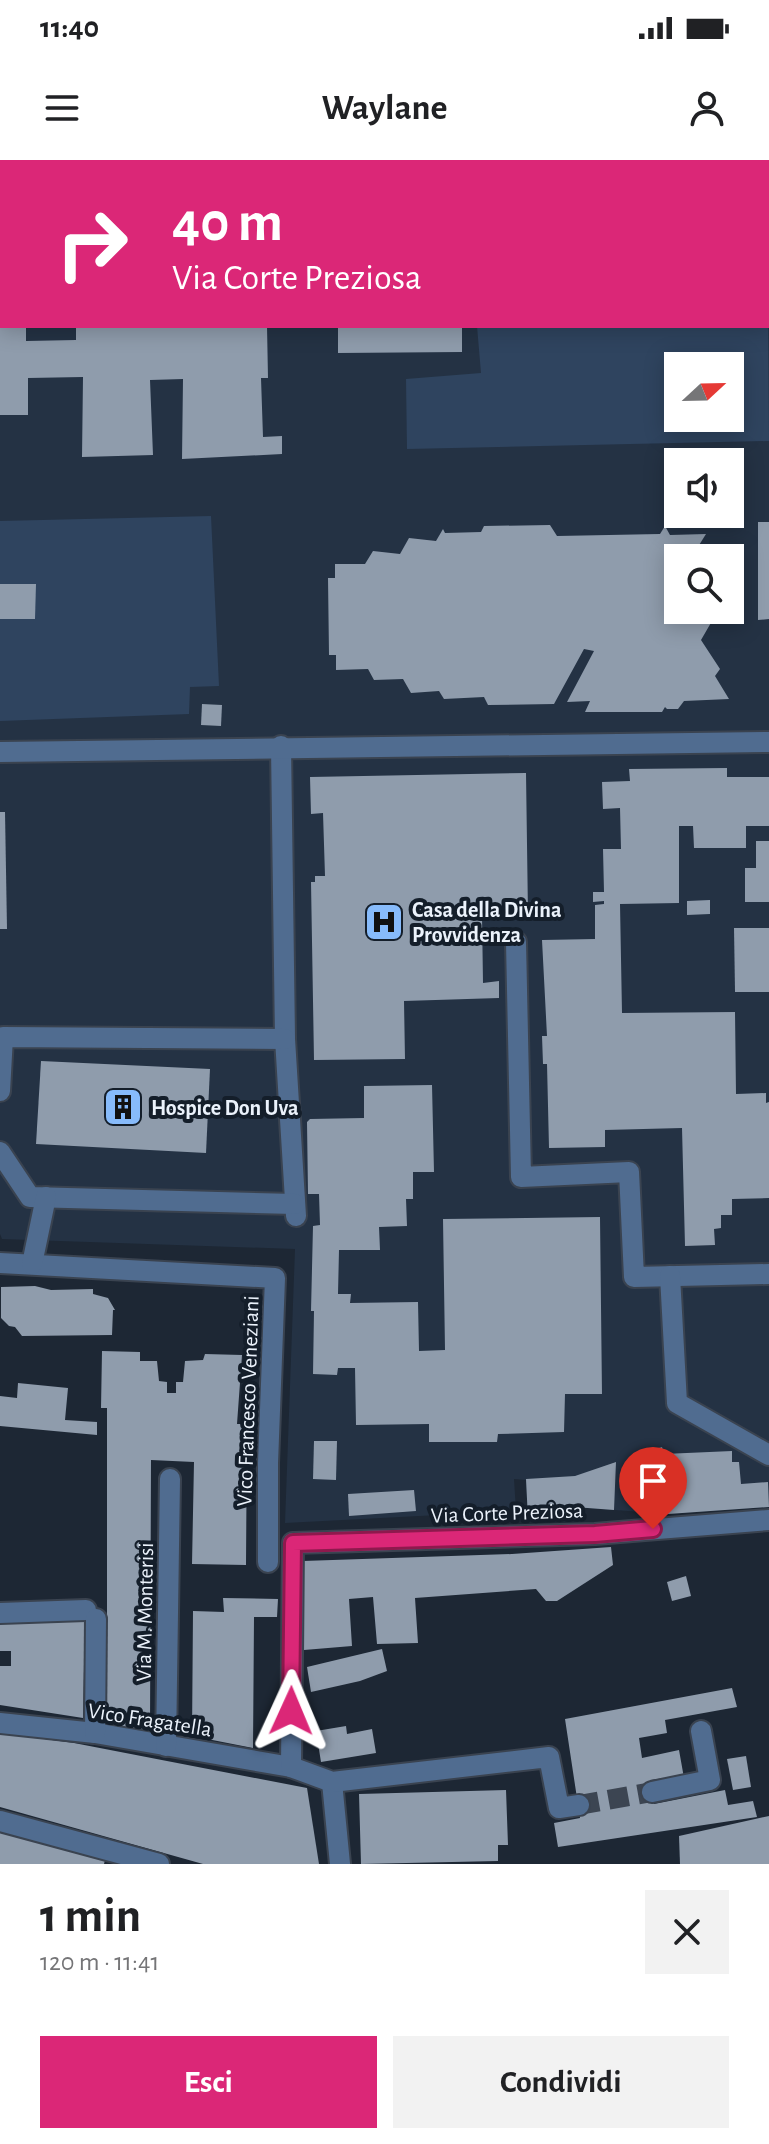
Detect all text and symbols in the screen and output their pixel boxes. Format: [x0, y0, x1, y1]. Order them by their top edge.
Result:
text: 11:40 [40, 13, 99, 43]
icon: menu [40, 86, 84, 130]
icon: person [685, 86, 729, 130]
text: Waylane [321, 90, 448, 126]
icon: right [40, 192, 144, 296]
text: 40 m [172, 195, 283, 251]
text: Via Corte Preziosa [172, 260, 422, 296]
north arrow [664, 352, 744, 432]
map controls [664, 352, 744, 624]
button: sound [664, 448, 744, 528]
button: search [664, 544, 744, 624]
place label: Casa della Divina Provvidenza [412, 899, 562, 946]
hospital icon: Casa della Divina Provvidenza [363, 901, 405, 943]
building icon: Hospice Don Uva [102, 1086, 144, 1128]
place label: Hospice Don Uva [151, 1097, 299, 1119]
street label: Vico Francesco Veneziani [233, 1295, 263, 1507]
pin [619, 1447, 687, 1529]
icon: arrive [631, 1459, 675, 1503]
street label: Via Corte Preziosa [430, 1499, 584, 1527]
street label: Via M. Monterisi [133, 1542, 157, 1682]
position arrow [249, 1669, 333, 1753]
street label: Vico Fragatella [86, 1699, 213, 1741]
button: close [645, 1890, 729, 1974]
text: 1 min [40, 1893, 141, 1941]
text: 120 m · 11:41 [40, 1949, 159, 1975]
button: Esci [40, 2036, 377, 2128]
button: Condividi [393, 2036, 729, 2128]

